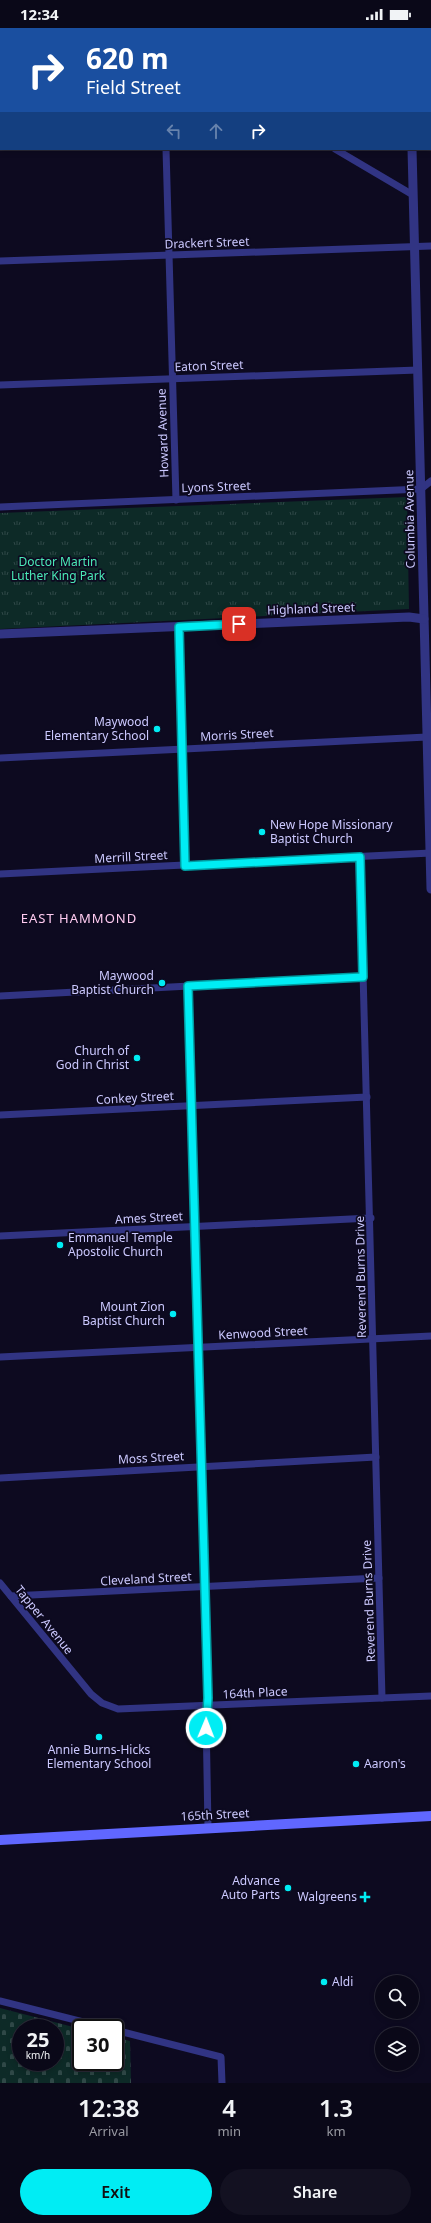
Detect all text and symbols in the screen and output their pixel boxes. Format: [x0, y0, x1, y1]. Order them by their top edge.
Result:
text: 12:34 [20, 4, 59, 24]
text: 620 m [86, 39, 169, 77]
icon: right [20, 44, 72, 96]
text: Field Street [86, 75, 181, 99]
icon: left [163, 120, 185, 142]
icon: ahead [205, 120, 227, 142]
icon: right [247, 120, 269, 142]
street label: Drackert Street [164, 232, 250, 252]
street label: Eaton Street [174, 356, 244, 375]
street label: Howard Avenue [152, 388, 173, 478]
street label: Columbia Avenue [400, 469, 419, 569]
street label: Lyons Street [181, 477, 252, 496]
park label: Doctor Martin Luther King Park [11, 553, 106, 584]
street label: Highland Street [267, 598, 356, 619]
pin [222, 607, 256, 641]
icon: arrive [228, 613, 250, 635]
place label: Maywood Elementary School [44, 713, 149, 744]
marker: Maywood Elementary School [152, 724, 162, 734]
street label: Morris Street [200, 724, 275, 745]
place label: New Hope Missionary Baptist Church [270, 816, 394, 847]
marker: New Hope Missionary Baptist Church [257, 827, 267, 837]
street label: Merrill Street [94, 846, 169, 867]
district label: EAST HAMMOND [21, 909, 137, 927]
place label: Maywood Baptist Church [71, 967, 154, 998]
marker: Maywood Baptist Church [157, 978, 167, 988]
place label: Church of God in Christ [56, 1042, 130, 1073]
marker: Church of God in Christ [132, 1053, 142, 1063]
street label: Conkey Street [96, 1087, 175, 1108]
street label: Ames Street [115, 1207, 184, 1228]
street label: Reverend Burns Drive [351, 1215, 370, 1338]
place label: Emmanuel Temple Apostolic Church [68, 1229, 173, 1260]
marker: Emmanuel Temple Apostolic Church [55, 1240, 65, 1250]
place label: Mount Zion Baptist Church [82, 1298, 165, 1329]
marker: Mount Zion Baptist Church [168, 1309, 178, 1319]
street label: Kenwood Street [218, 1322, 309, 1343]
street label: Moss Street [117, 1447, 185, 1468]
street label: Reverend Burns Drive [358, 1539, 379, 1662]
street label: Cleveland Street [100, 1568, 193, 1589]
street label: Tapper Avenue [11, 1582, 78, 1658]
street label: 164th Place [222, 1682, 288, 1703]
position arrow [185, 1707, 227, 1749]
marker: Annie Burns-Hicks Elementary School [94, 1732, 104, 1742]
place label: Annie Burns-Hicks Elementary School [47, 1741, 151, 1772]
place label: Aaron's [364, 1755, 406, 1772]
marker: Aaron's [351, 1759, 361, 1769]
street label: 165th Street [180, 1804, 251, 1825]
place label: Advance Auto Parts [221, 1872, 280, 1903]
marker: Advance Auto Parts [283, 1883, 293, 1893]
place label: Walgreens [297, 1888, 357, 1905]
marker: Walgreens [360, 1892, 370, 1902]
place label: Aldi [332, 1973, 353, 1990]
map controls [375, 1975, 419, 2071]
button: search [375, 1975, 419, 2019]
marker: Aldi [319, 1977, 329, 1987]
speed limit sign: 30 [72, 2019, 124, 2071]
text: 25 [27, 2026, 49, 2053]
button: layers [375, 2027, 419, 2071]
text: km/h [26, 2048, 50, 2062]
text: 12:38 [78, 2091, 140, 2124]
text: 4 [222, 2091, 236, 2124]
text: 1.3 [319, 2091, 353, 2124]
text: Arrival [89, 2122, 129, 2140]
text: min [217, 2122, 241, 2140]
text: km [326, 2122, 346, 2140]
button: Exit [20, 2169, 212, 2215]
button: Share [220, 2169, 411, 2215]

